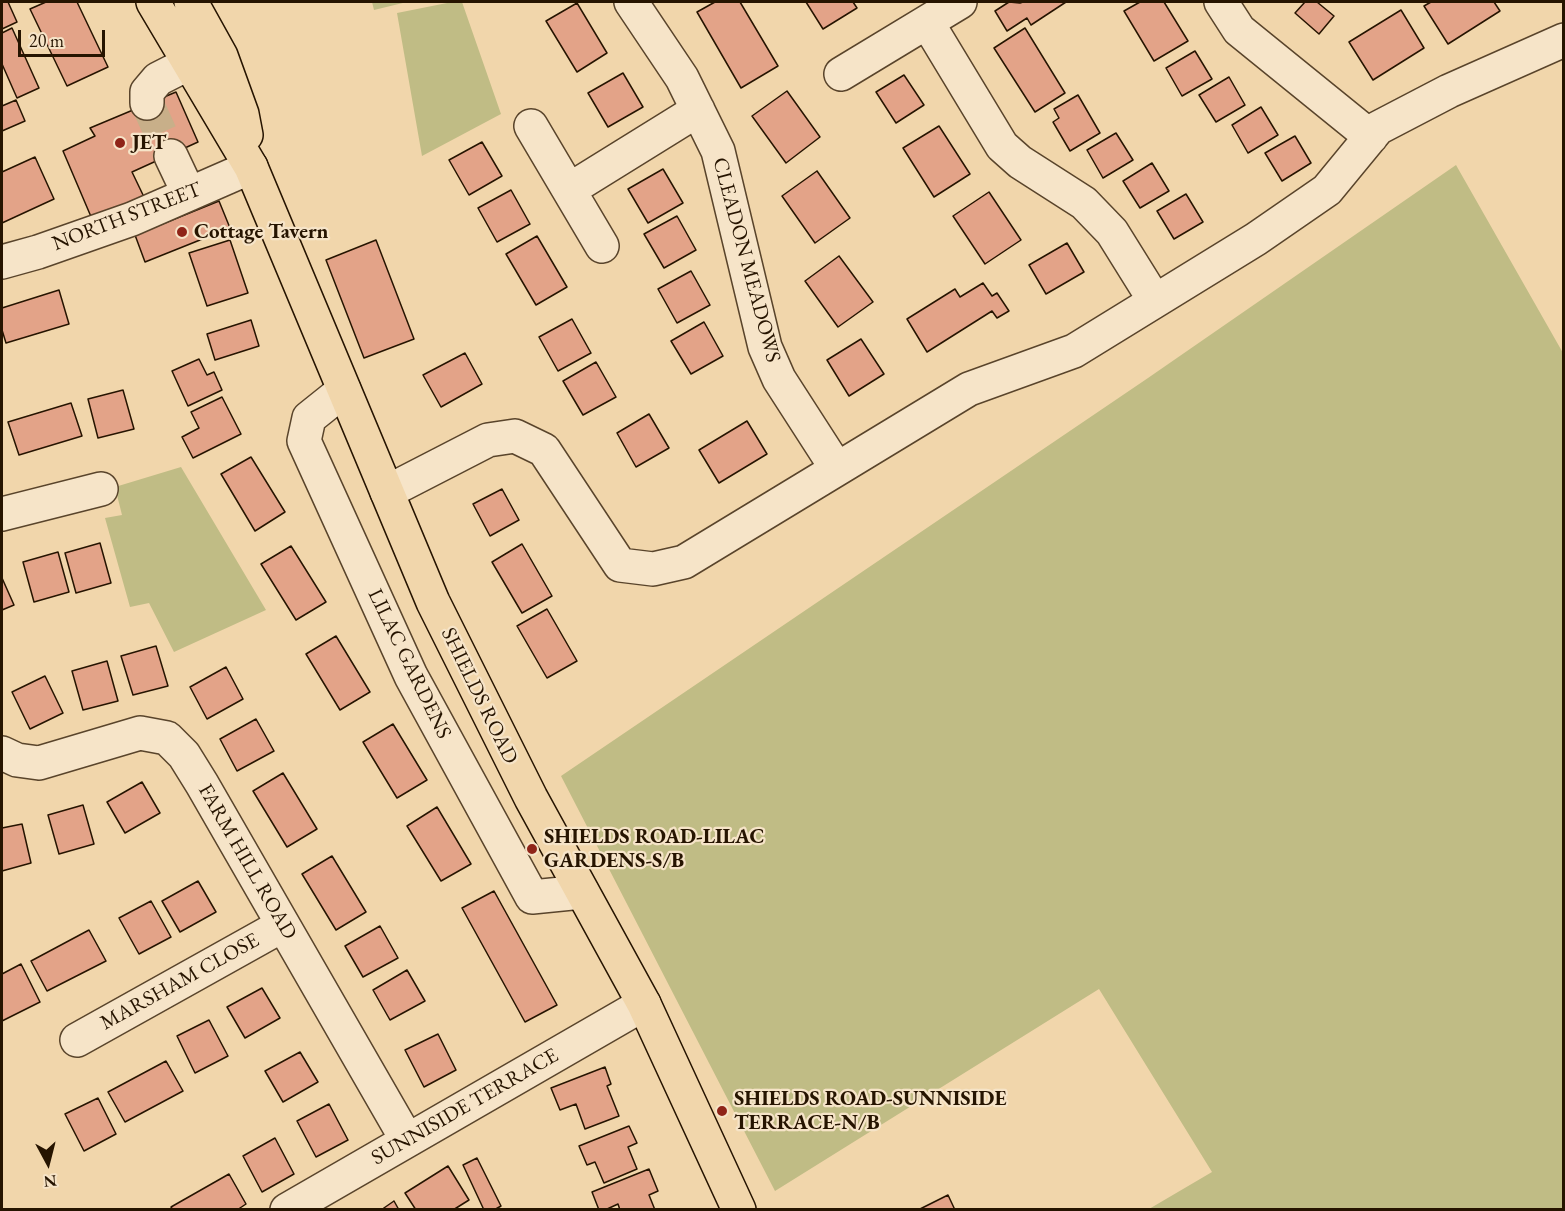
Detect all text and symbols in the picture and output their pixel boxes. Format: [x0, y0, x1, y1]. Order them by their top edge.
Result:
scale bar [21, 18, 108, 56]
text: 20 m [29, 29, 64, 52]
place label: JET [132, 130, 166, 156]
marker: JET [113, 136, 127, 150]
street label: CLEADON MEADOWS [707, 155, 785, 365]
street label: NORTH STREET [49, 177, 205, 257]
place label: Cottage Tavern [194, 219, 328, 245]
marker: Cottage Tavern [175, 225, 189, 239]
street label: LILAC GARDENS [362, 585, 456, 743]
street label: SHIELDS ROAD [435, 624, 523, 768]
street label: FARM HILL ROAD [192, 780, 302, 944]
place label: SHIELDS ROAD-LILAC GARDENS-S/B [544, 824, 764, 874]
marker: SHIELDS ROAD-LILAC GARDENS-S/B [525, 842, 539, 856]
street label: MARSHAM CLOSE [96, 928, 264, 1036]
street label: SUNNISIDE TERRACE [367, 1043, 563, 1171]
place label: SHIELDS ROAD-SUNNISIDE TERRACE-N/B [734, 1086, 1006, 1136]
marker: SHIELDS ROAD-SUNNISIDE TERRACE-N/B [715, 1104, 729, 1118]
north arrow [18, 1133, 78, 1193]
text: N [43, 1170, 58, 1193]

